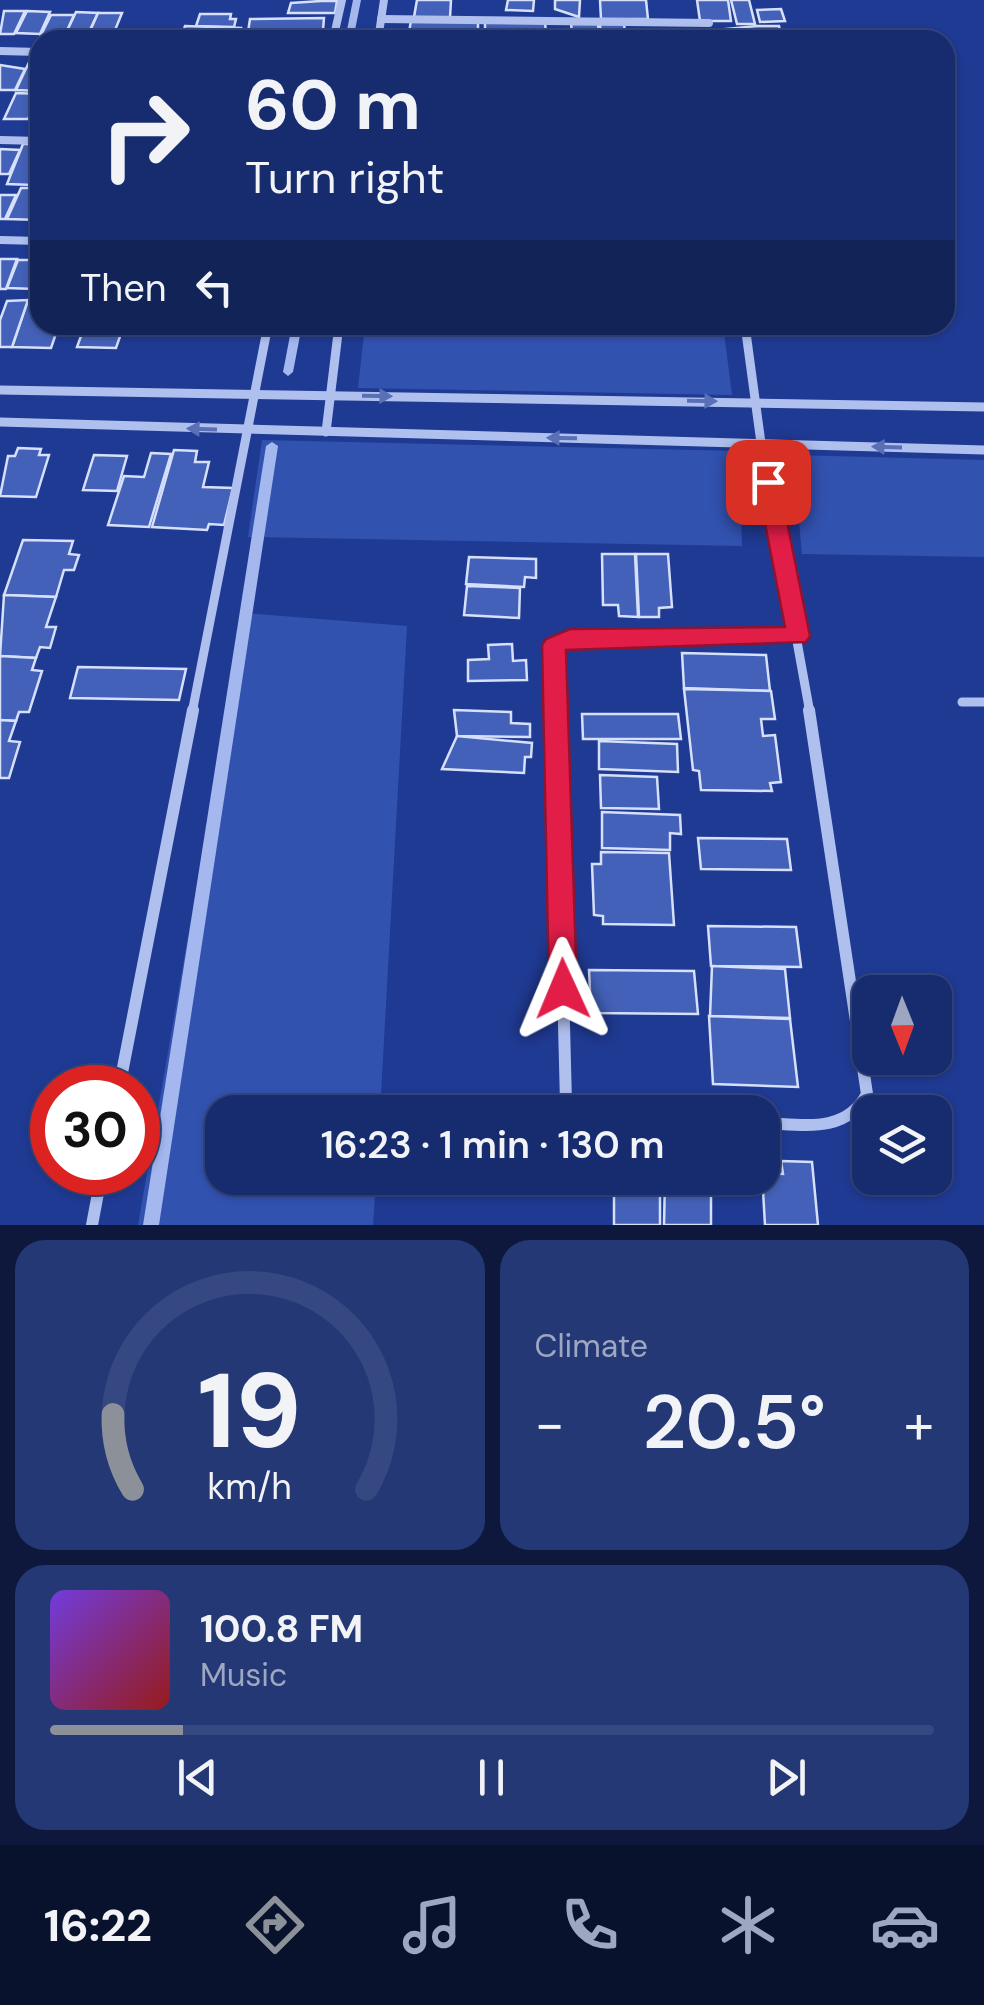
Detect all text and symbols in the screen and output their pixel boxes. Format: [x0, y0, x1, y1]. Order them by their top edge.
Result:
text: 60 m [245, 60, 421, 151]
icon: right [80, 70, 210, 200]
text: Turn right [245, 148, 444, 207]
icon: left [187, 260, 242, 315]
text: Then [80, 263, 167, 313]
one-way arrow [362, 388, 394, 404]
one-way arrow [687, 393, 719, 409]
one-way arrow [185, 420, 217, 436]
one-way arrow [545, 430, 577, 446]
one-way arrow [870, 438, 902, 454]
pin [726, 440, 811, 525]
icon: arrive [741, 455, 796, 510]
position arrow [511, 937, 615, 1041]
north arrow [852, 975, 952, 1075]
map controls [852, 975, 952, 1195]
speed limit sign: 30 [30, 1065, 160, 1195]
button: layers [852, 1095, 952, 1195]
text: 16:23 · 1 min · 130 m [321, 1120, 664, 1170]
text: Climate [535, 1325, 648, 1367]
text: 19 [198, 1344, 302, 1479]
text: 20.5° [643, 1374, 826, 1471]
text: − [535, 1388, 565, 1460]
text: + [904, 1388, 934, 1460]
text: km/h [208, 1464, 292, 1510]
text: 100.8 FM [200, 1604, 363, 1654]
text: Music [200, 1654, 287, 1696]
icon: previous [170, 1750, 225, 1805]
icon: pause [464, 1750, 519, 1805]
icon: next [759, 1750, 814, 1805]
icon: directions [240, 1890, 310, 1960]
icon: music [397, 1890, 467, 1960]
icon: phone [555, 1890, 625, 1960]
icon: climate [713, 1890, 783, 1960]
icon: car [870, 1890, 940, 1960]
text: 16:22 [44, 1896, 152, 1955]

